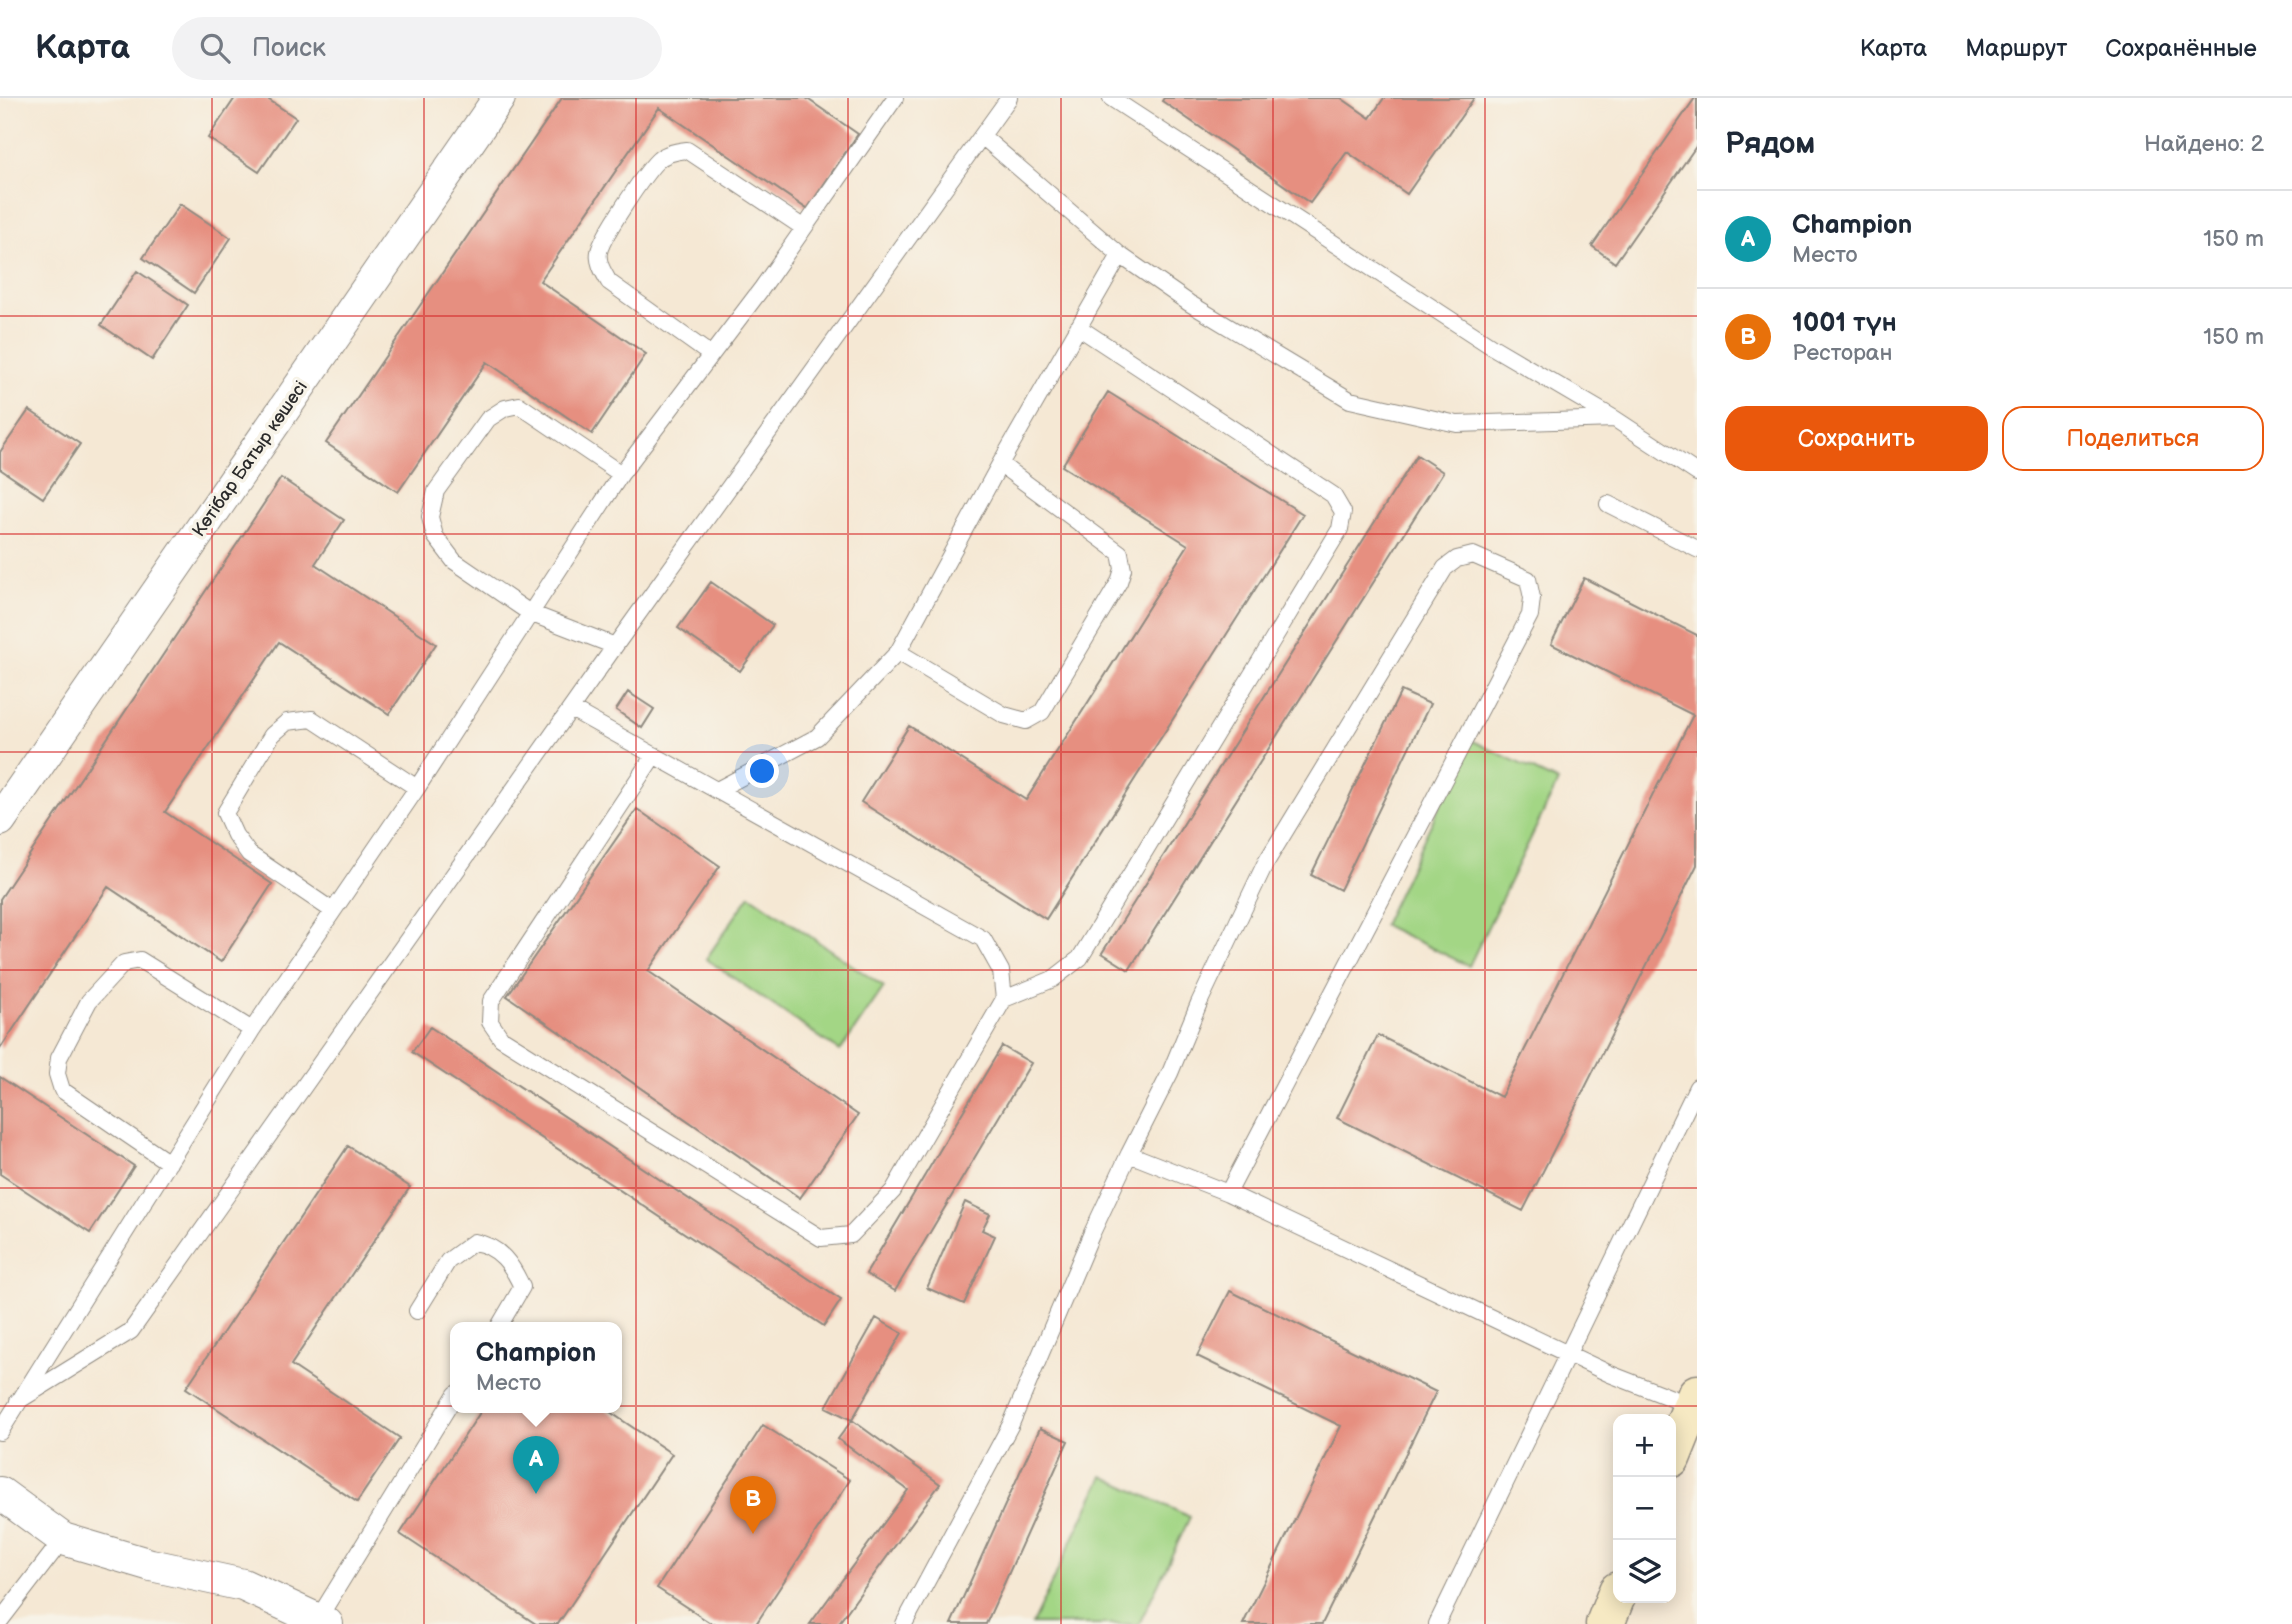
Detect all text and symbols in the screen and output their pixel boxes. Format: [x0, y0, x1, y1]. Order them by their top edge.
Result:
search box [172, 17, 662, 80]
text: Карта [35, 28, 130, 68]
icon: search [196, 29, 234, 67]
text: Поиск [252, 33, 326, 64]
text: Карта [1860, 34, 1927, 63]
text: Маршрут [1965, 34, 2067, 63]
text: Сохранённые [2105, 34, 2257, 63]
text: Рядом [1725, 126, 1815, 162]
text: Найдено: 2 [2144, 130, 2264, 158]
text: Champion [1792, 210, 1912, 241]
text: A [1741, 225, 1755, 253]
text: 150 m [2203, 225, 2264, 253]
text: Место [1792, 241, 1858, 269]
text: 1001 түн [1792, 308, 1897, 339]
text: B [1740, 323, 1756, 351]
text: 150 m [2203, 323, 2264, 351]
text: Ресторан [1792, 339, 1892, 367]
street label: Көтібар Батыр көшесі [188, 377, 312, 541]
button: Сохранить [1725, 406, 1988, 471]
button: Поделиться [2002, 406, 2264, 471]
your location [745, 754, 779, 788]
popup [450, 1322, 622, 1413]
text: Champion [476, 1338, 596, 1369]
text: Место [476, 1369, 541, 1397]
map controls [1613, 1414, 1676, 1603]
button: + [1613, 1414, 1676, 1477]
pin: A [513, 1436, 559, 1494]
pin: B [730, 1476, 776, 1534]
button: − [1613, 1477, 1676, 1540]
button: layers [1613, 1540, 1676, 1603]

